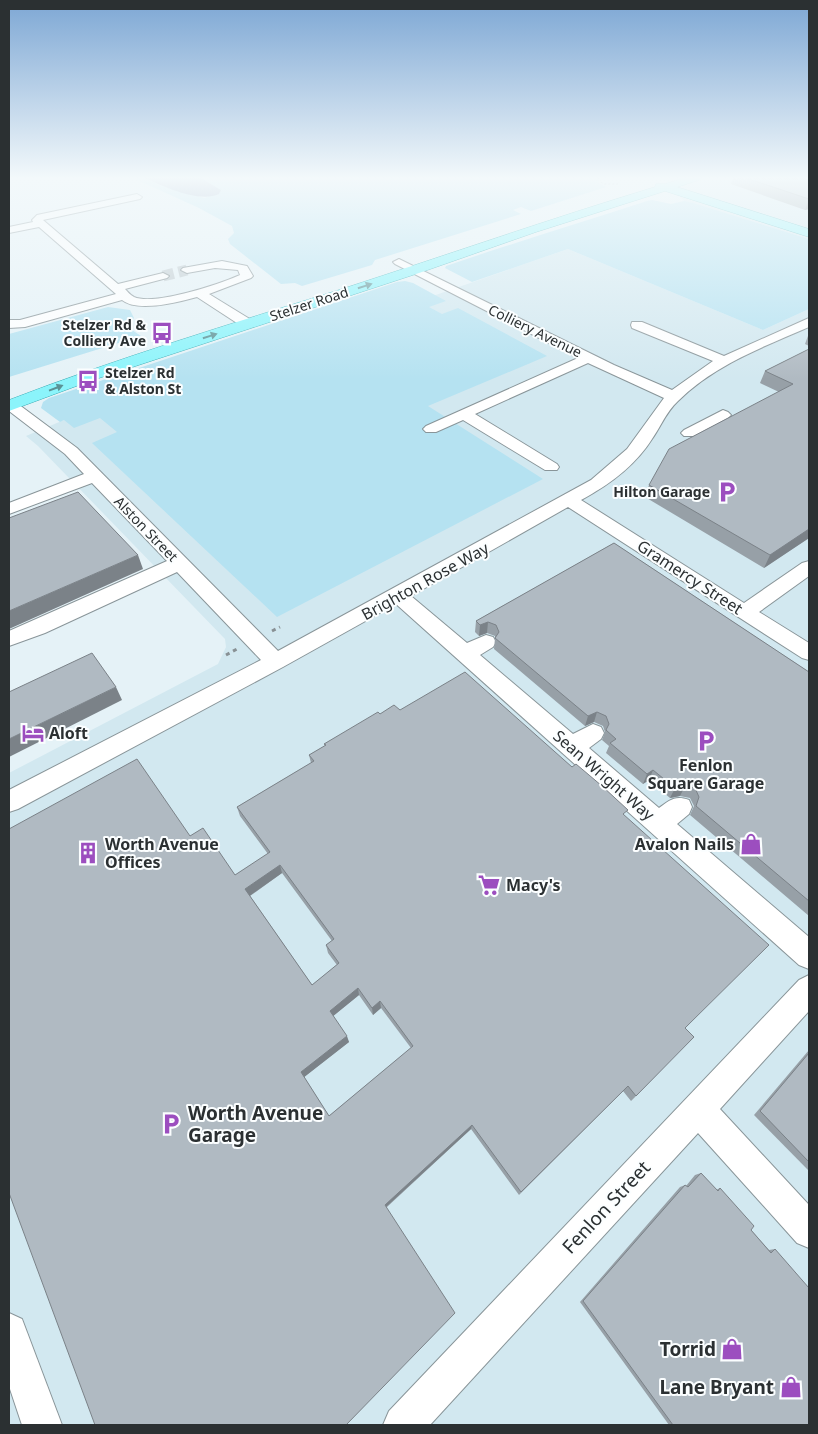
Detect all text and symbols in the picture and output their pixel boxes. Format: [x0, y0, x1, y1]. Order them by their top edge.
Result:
one-way arrow [358, 281, 373, 289]
street label: Stelzer Road [267, 282, 351, 325]
street label: Colliery Avenue [485, 300, 585, 361]
place label: Stelzer Rd & Colliery Ave [62, 315, 146, 350]
bus stop icon: Stelzer Rd & Colliery Ave [149, 320, 175, 346]
one-way arrow [203, 332, 218, 339]
place label: Stelzer Rd & Alston St [105, 363, 181, 398]
bus stop icon: Stelzer Rd & Alston St [75, 368, 101, 394]
one-way arrow [49, 384, 64, 391]
parking icon: Hilton Garage [714, 479, 740, 505]
place label: Hilton Garage [613, 482, 710, 501]
street label: Alston Street [110, 492, 182, 566]
street label: Gramercy Street [633, 535, 747, 620]
street label: Brighton Rose Way [357, 536, 493, 625]
hotel icon: Aloft [20, 720, 46, 746]
place label: Aloft [49, 722, 88, 744]
street label: Sean Wright Way [549, 725, 660, 826]
parking icon: Fenlon Square Garage [693, 728, 719, 754]
place label: Fenlon Square Garage [648, 754, 764, 794]
shop icon: Avalon Nails [738, 831, 764, 857]
place label: Worth Avenue Offices [105, 833, 219, 873]
place label: Avalon Nails [635, 833, 734, 855]
building icon: Worth Avenue Offices [75, 840, 101, 866]
supermarket icon: Macy's [476, 872, 502, 898]
place label: Macy's [506, 874, 561, 896]
place label: Worth Avenue Garage [188, 1100, 323, 1148]
parking icon: Worth Avenue Garage [158, 1111, 184, 1137]
street label: Fenlon Street [556, 1155, 656, 1259]
place label: Torrid [660, 1336, 716, 1362]
shop icon: Torrid [719, 1336, 745, 1362]
place label: Lane Bryant [659, 1374, 774, 1400]
shop icon: Lane Bryant [778, 1374, 804, 1400]

